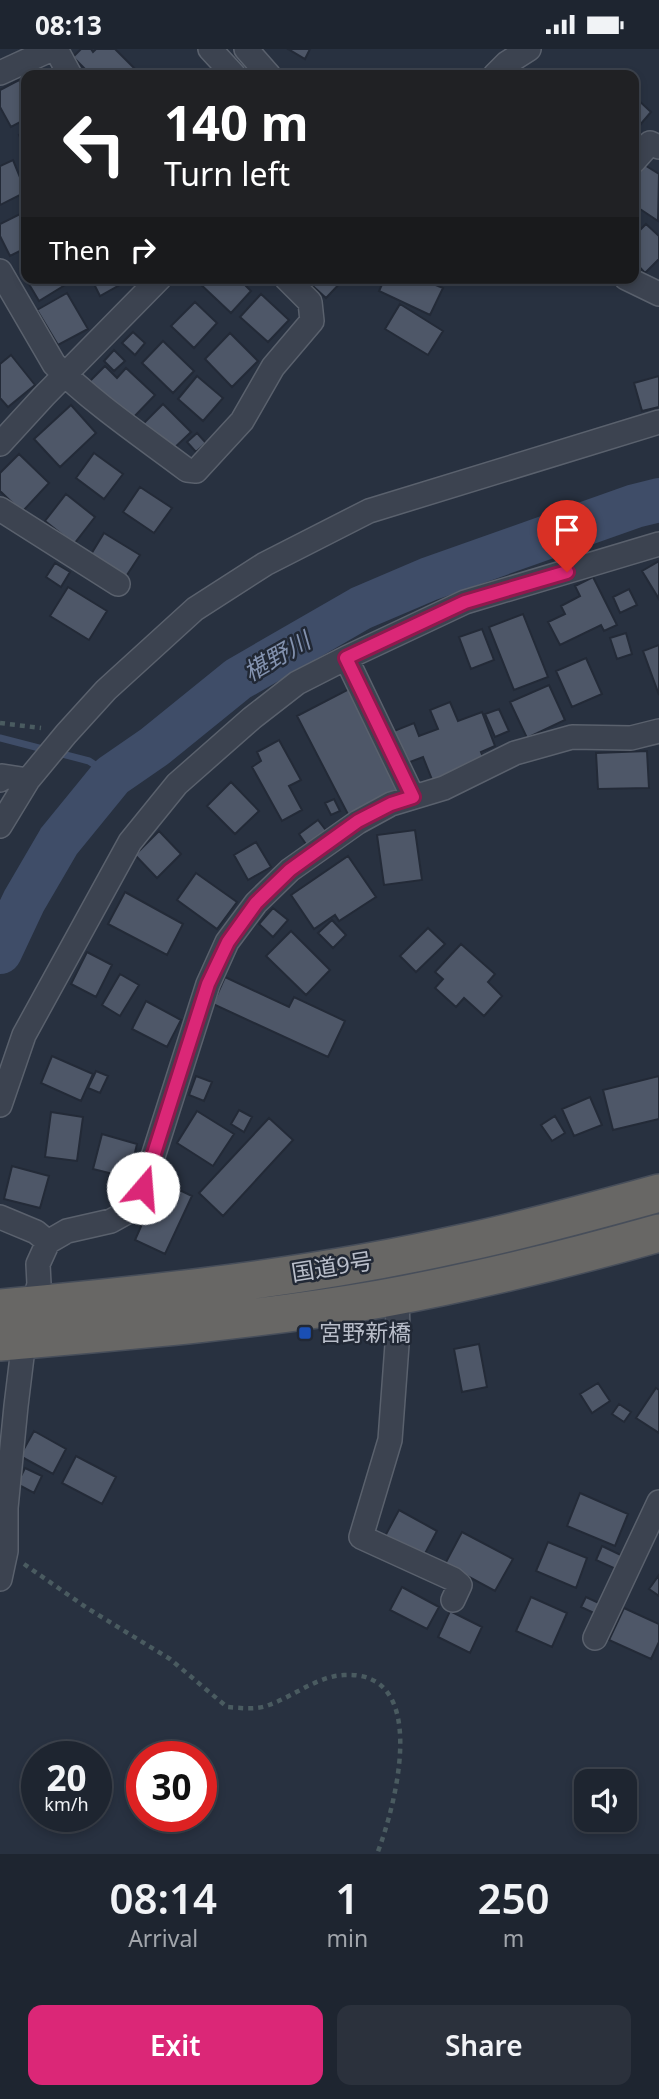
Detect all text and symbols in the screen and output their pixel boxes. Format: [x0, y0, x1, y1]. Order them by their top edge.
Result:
text: 08:13 [35, 7, 102, 43]
text: 140 m [164, 89, 309, 155]
icon: left [49, 98, 140, 189]
text: Turn left [164, 152, 290, 195]
icon: right [124, 231, 162, 269]
text: Then [49, 232, 110, 268]
pin [537, 500, 597, 572]
icon: arrive [548, 511, 586, 549]
water label: 椹野川 [237, 622, 318, 688]
position arrow [106, 1151, 180, 1225]
street label: 国道9号 [289, 1244, 375, 1288]
place label: 宮野新橋 [319, 1316, 411, 1348]
marker: 宮野新橋 [297, 1325, 313, 1341]
speed limit sign: 30 [126, 1741, 217, 1832]
text: 20 [46, 1754, 87, 1801]
map controls [574, 1769, 637, 1832]
button: sound [574, 1769, 637, 1832]
text: km/h [44, 1792, 89, 1816]
text: 08:14 [109, 1869, 217, 1926]
text: 1 [335, 1869, 359, 1926]
text: 250 [478, 1869, 550, 1926]
text: Arrival [128, 1922, 198, 1954]
text: min [326, 1922, 368, 1954]
text: m [503, 1922, 524, 1954]
button: Exit [28, 2005, 323, 2085]
button: Share [337, 2005, 631, 2085]

